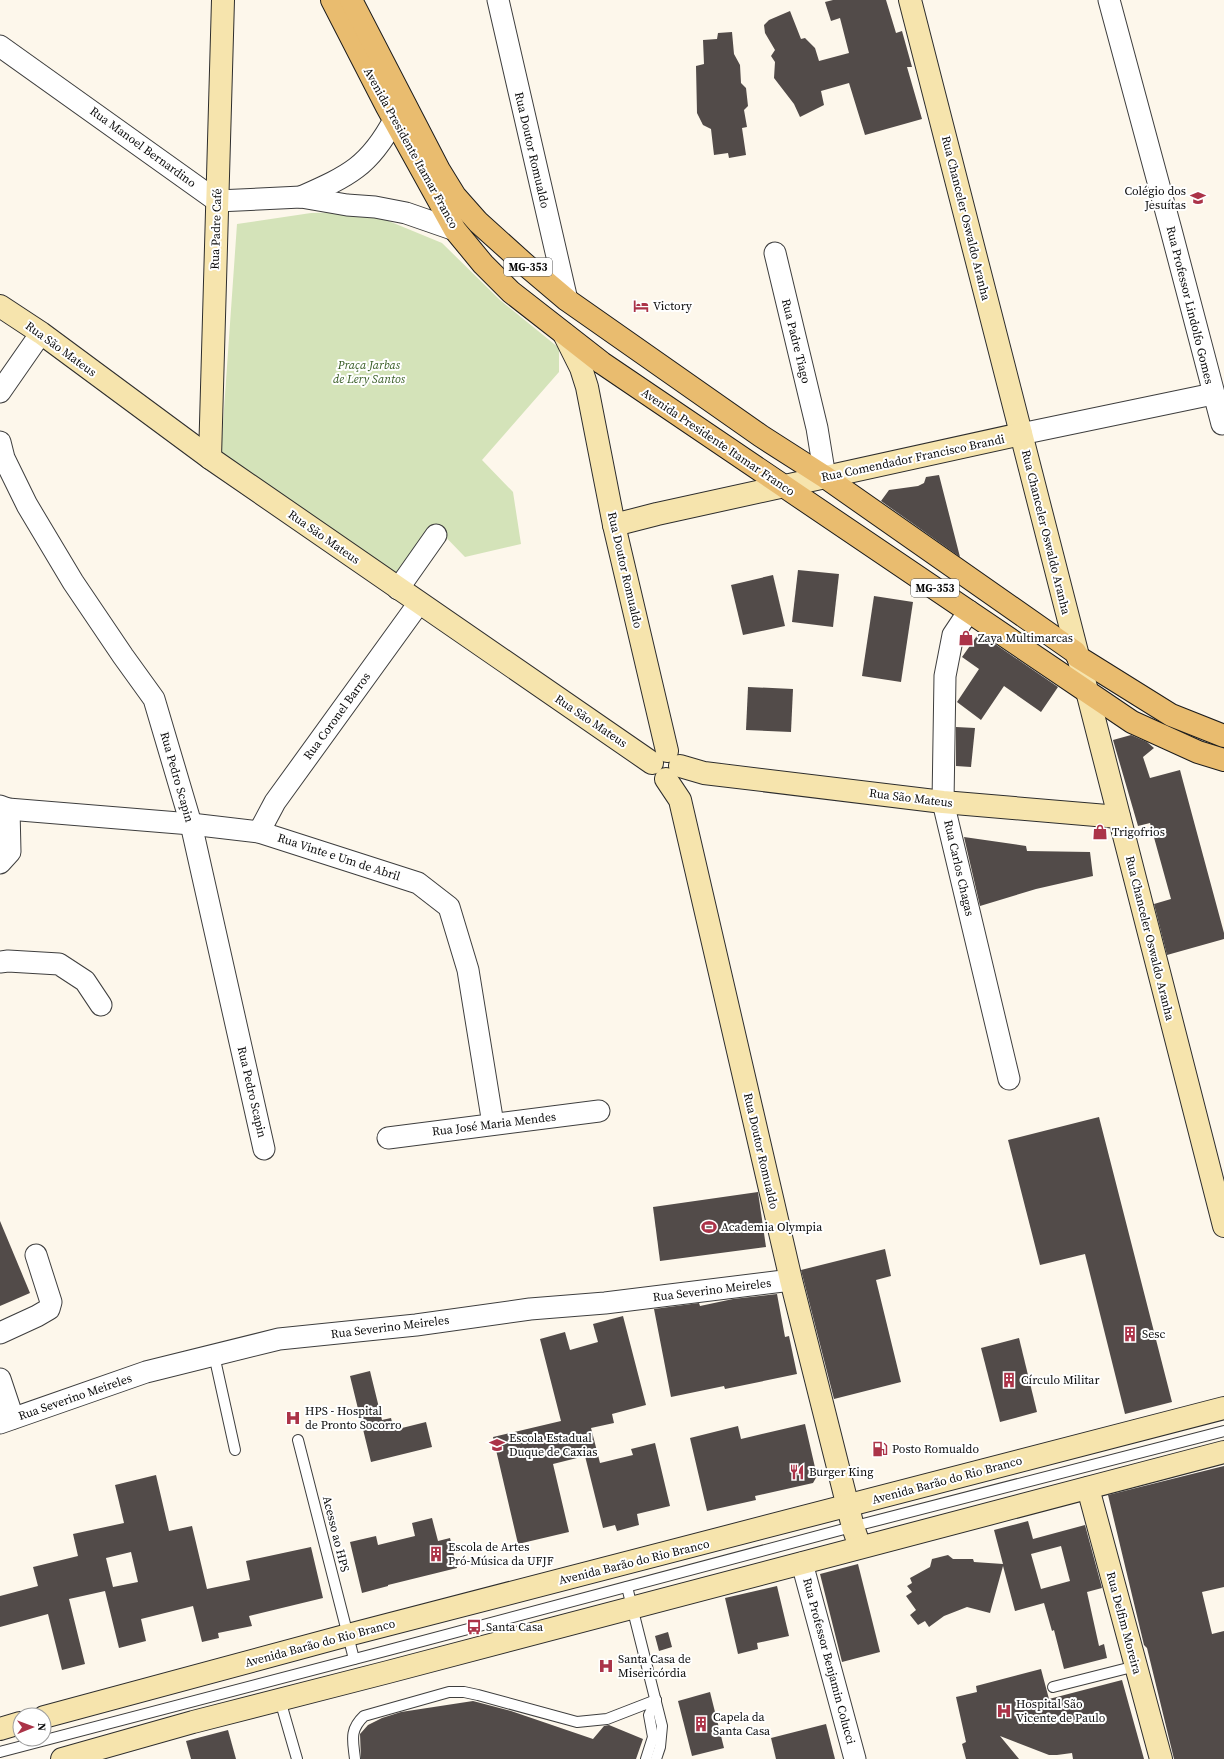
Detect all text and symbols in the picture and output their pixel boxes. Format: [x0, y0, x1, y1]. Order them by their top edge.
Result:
street label: Avenida Presidente Itamar Franco [360, 65, 462, 232]
street label: Rua Doutor Romualdo [511, 90, 553, 210]
street label: Rua Manoel Bernardino [87, 103, 200, 191]
street label: Rua Chanceler Oswaldo Aranha [938, 134, 994, 303]
place label: Colégio dos Jesuítas [1124, 183, 1186, 213]
street label: Rua Padre Café [207, 188, 225, 270]
school or university icon: Colégio dos Jesuítas [1189, 189, 1207, 207]
street label: Rua Professor Lindolfo Gomes [1163, 224, 1217, 386]
road number: MG-353 [504, 258, 552, 276]
hotel icon: Victory [632, 297, 650, 315]
street label: Rua Padre Tiago [778, 297, 814, 385]
place label: Victory [653, 298, 693, 314]
street label: Rua São Mateus [22, 318, 100, 380]
park label: Praça Jarbas de Lery Santos [333, 357, 406, 387]
street label: Avenida Presidente Itamar Franco [638, 385, 798, 500]
street label: Rua Comendador Francisco Brandi [820, 431, 1007, 485]
street label: Rua Chanceler Oswaldo Aranha [1018, 448, 1074, 617]
street label: Rua São Mateus [285, 506, 363, 568]
street label: Rua Doutor Romualdo [604, 510, 646, 630]
road number: MG-353 [911, 579, 959, 597]
shop icon: Zaya Multimarcas [957, 629, 975, 647]
place label: Zaya Multimarcas [978, 630, 1073, 646]
street label: Rua Coronel Barros [300, 669, 374, 763]
street label: Rua São Mateus [552, 691, 630, 751]
street label: Rua Pedro Scapin [156, 730, 198, 824]
street label: Rua São Mateus [868, 785, 954, 811]
street label: Rua Carlos Chagas [940, 818, 978, 918]
shop icon: Trigofrios [1091, 823, 1109, 841]
place label: Trigofrios [1112, 824, 1165, 840]
street label: Rua Vinte e Um de Abril [276, 830, 403, 885]
street label: Rua Chanceler Oswaldo Aranha [1122, 854, 1178, 1023]
street label: Rua Pedro Scapin [234, 1045, 270, 1139]
street label: Rua Doutor Romualdo [740, 1091, 782, 1211]
street label: Rua José Maria Mendes [431, 1108, 557, 1140]
sports icon: Academia Olympia [700, 1218, 718, 1236]
place label: Academia Olympia [721, 1219, 823, 1235]
street label: Rua Severino Meireles [652, 1275, 772, 1305]
street label: Rua Severino Meireles [330, 1312, 450, 1342]
building icon: Sesc [1121, 1325, 1139, 1343]
place label: Sesc [1142, 1326, 1165, 1342]
street label: Rua Severino Meireles [16, 1370, 134, 1424]
building icon: Círculo Militar [1000, 1371, 1018, 1389]
place label: Círculo Militar [1021, 1372, 1100, 1388]
place label: HPS - Hospital de Pronto Socorro [305, 1403, 402, 1433]
hospital icon: HPS - Hospital de Pronto Socorro [284, 1409, 302, 1427]
place label: Escola Estadual Duque de Caxias [509, 1430, 597, 1460]
school or university icon: Escola Estadual Duque de Caxias [488, 1436, 506, 1454]
fuel station icon: Posto Romualdo [871, 1440, 889, 1458]
place label: Posto Romualdo [892, 1441, 979, 1457]
street label: Avenida Barão do Rio Branco [870, 1452, 1024, 1508]
restaurant icon: Burger King [788, 1463, 806, 1481]
place label: Burger King [809, 1464, 873, 1480]
street label: Acesso ao HPS [319, 1494, 353, 1574]
street label: Avenida Barão do Rio Branco [557, 1535, 711, 1588]
place label: Escola de Artes Pró-Música da UFJF [448, 1539, 554, 1569]
building icon: Escola de Artes Pró-Música da UFJF [427, 1545, 445, 1563]
street label: Rua Delfim Moreira [1103, 1570, 1146, 1677]
street label: Rua Professor Benjamin Colucci [799, 1576, 859, 1746]
street label: Avenida Barão do Rio Branco [243, 1615, 397, 1671]
bus stop icon: Santa Casa [465, 1618, 483, 1636]
place label: Santa Casa [486, 1619, 544, 1635]
place label: Santa Casa de Misericórdia [618, 1651, 691, 1681]
hospital icon: Santa Casa de Misericórdia [597, 1657, 615, 1675]
place label: Hospital São Vicente de Paulo [1016, 1696, 1106, 1726]
hospital icon: Hospital São Vicente de Paulo [995, 1702, 1013, 1720]
north arrow [12, 1707, 52, 1747]
place label: Capela da Santa Casa [713, 1709, 771, 1739]
building icon: Capela da Santa Casa [692, 1715, 710, 1733]
text: N [34, 1723, 49, 1731]

